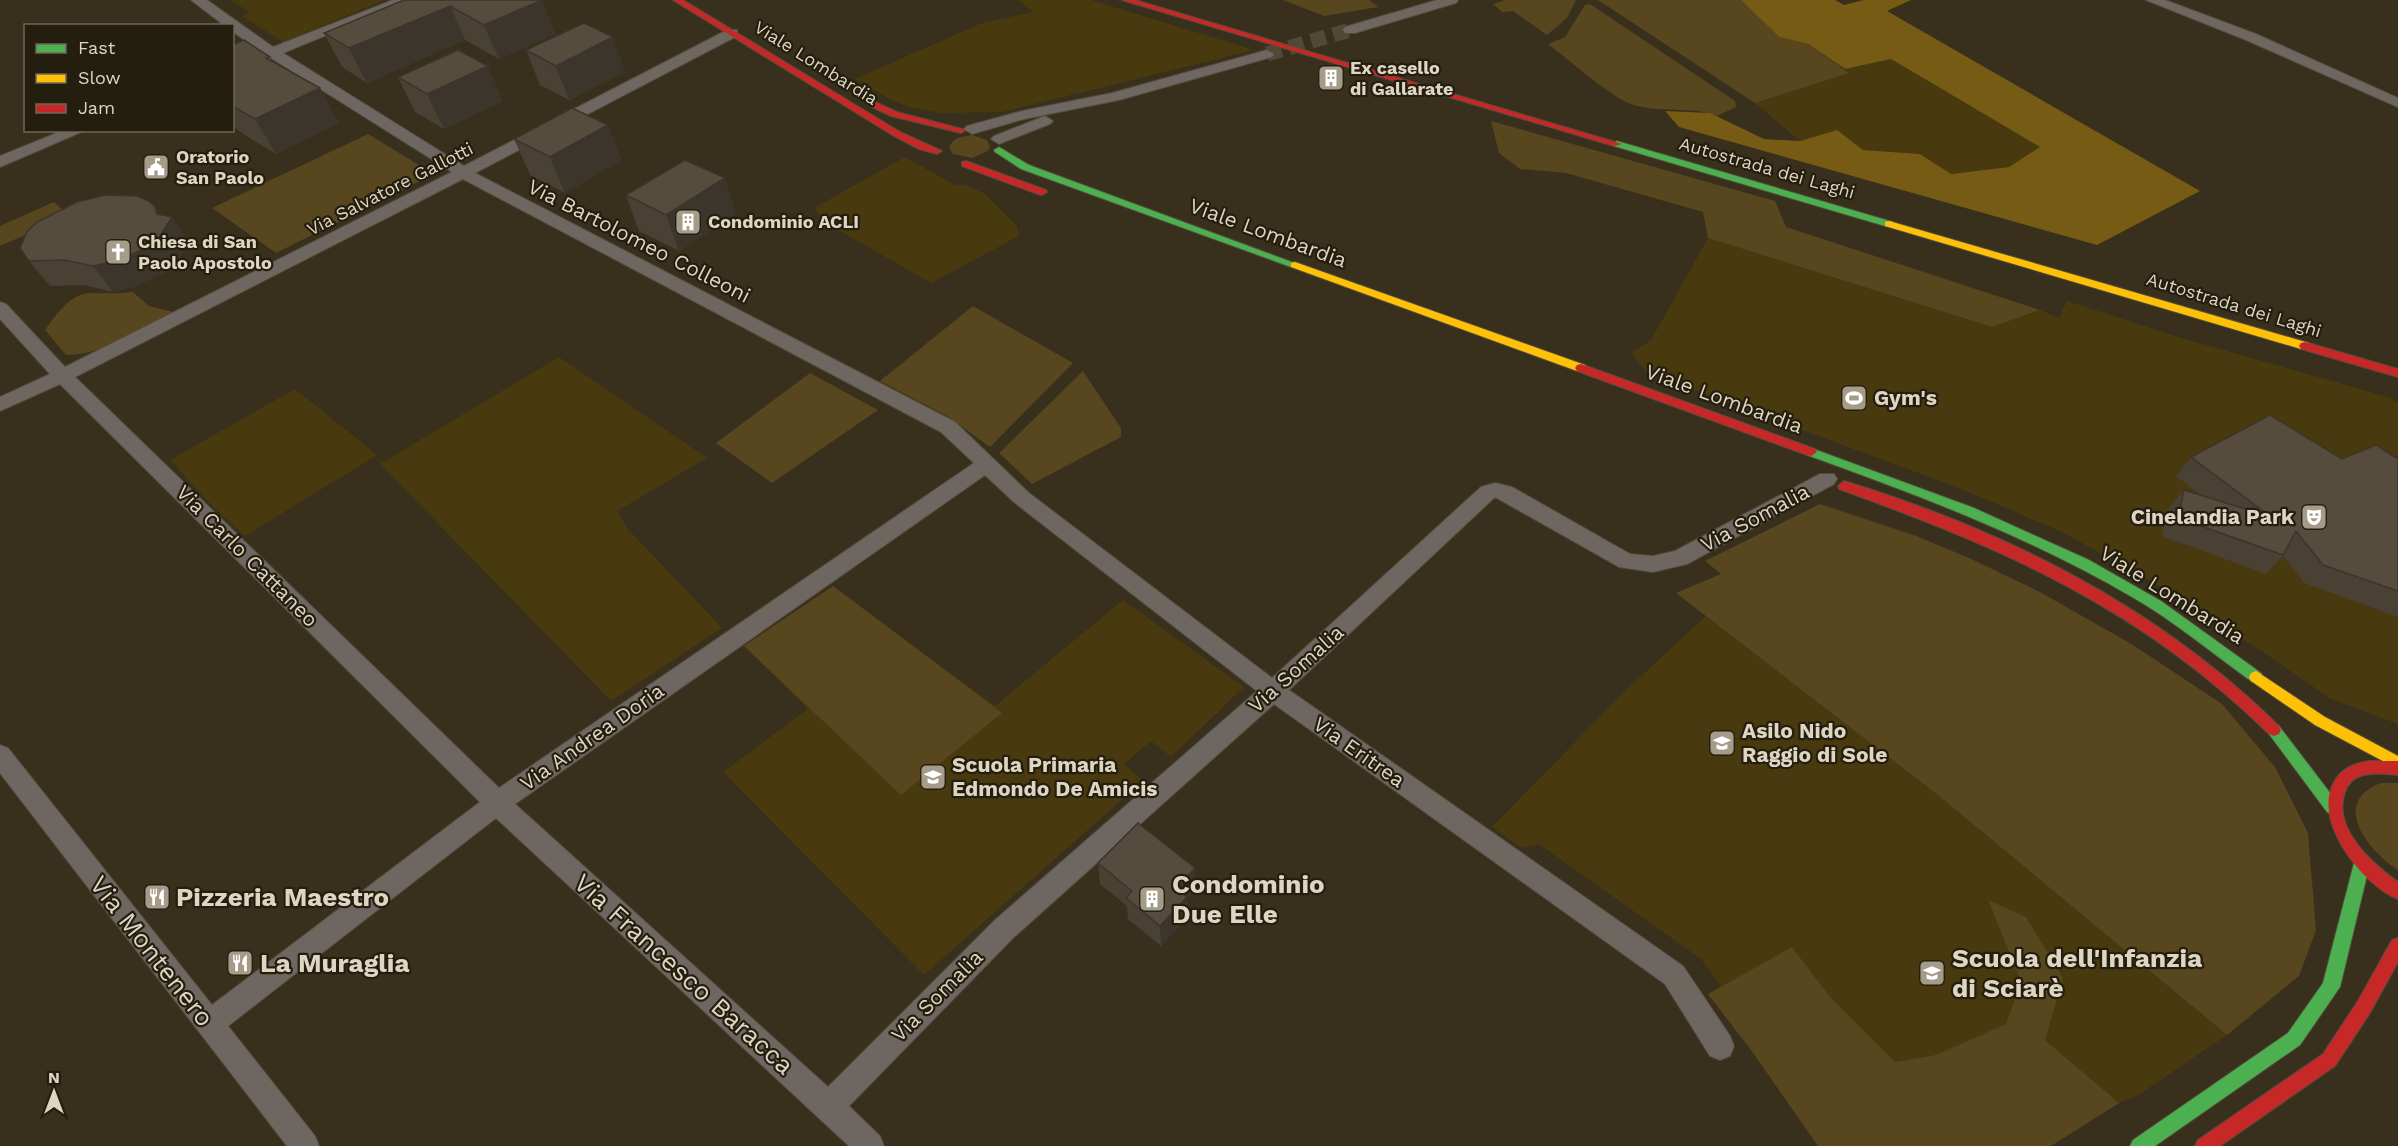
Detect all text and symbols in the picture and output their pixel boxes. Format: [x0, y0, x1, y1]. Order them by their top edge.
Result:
street label: Viale Lombardia [751, 16, 882, 109]
legend [24, 24, 234, 132]
text: Fast [78, 37, 116, 58]
place label: Ex casello di Gallarate [1350, 57, 1453, 99]
building icon: Ex casello di Gallarate [1316, 63, 1346, 93]
text: Slow [78, 67, 121, 88]
text: Jam [78, 97, 115, 118]
street label: Autostrada dei Laghi [1677, 132, 1857, 203]
street label: Via Salvatore Gallotti [303, 138, 476, 240]
place label: Oratorio San Paolo [176, 146, 264, 188]
public building icon: Oratorio San Paolo [141, 152, 171, 182]
street label: Via Bartolomeo Colleoni [524, 173, 755, 308]
street label: Viale Lombardia [1186, 192, 1350, 273]
building icon: Condominio ACLI [673, 207, 703, 237]
place label: Condominio ACLI [708, 211, 859, 232]
place label: Chiesa di San Paolo Apostolo [138, 231, 272, 273]
church icon: Chiesa di San Paolo Apostolo [103, 237, 133, 267]
street label: Autostrada dei Laghi [2144, 268, 2324, 341]
street label: Viale Lombardia [1642, 358, 1806, 439]
sports icon: Gym's [1839, 383, 1869, 413]
place label: Gym's [1874, 385, 1937, 410]
street label: Via Somalia [1696, 478, 1814, 557]
street label: Via Carlo Cattaneo [171, 479, 324, 632]
theatre icon: Cinelandia Park [2299, 502, 2329, 532]
place label: Cinelandia Park [2131, 504, 2295, 529]
street label: Viale Lombardia [2095, 540, 2249, 649]
street label: Via Somalia [1243, 619, 1349, 718]
street label: Via Andrea Doria [515, 678, 668, 795]
street label: Via Eritrea [1309, 711, 1410, 792]
place label: Asilo Nido Raggio di Sole [1742, 718, 1888, 767]
school or university icon: Asilo Nido Raggio di Sole [1707, 728, 1737, 758]
place label: Scuola Primaria Edmondo De Amicis [952, 752, 1157, 801]
school or university icon: Scuola Primaria Edmondo De Amicis [918, 762, 948, 792]
street label: Via Francesco Baracca [568, 867, 800, 1081]
place label: Condominio Due Elle [1172, 869, 1325, 929]
street label: Via Montenero [84, 870, 220, 1032]
restaurant icon: Pizzeria Maestro [142, 882, 172, 912]
place label: Pizzeria Maestro [176, 882, 389, 912]
building icon: Condominio Due Elle [1137, 884, 1167, 914]
place label: Scuola dell'Infanzia di Sciarè [1952, 943, 2202, 1003]
street label: Via Somalia [886, 944, 988, 1047]
restaurant icon: La Muraglia [225, 948, 255, 978]
place label: La Muraglia [260, 948, 410, 978]
school or university icon: Scuola dell'Infanzia di Sciarè [1917, 958, 1947, 988]
north arrow [24, 1062, 84, 1122]
text: N [48, 1068, 60, 1087]

